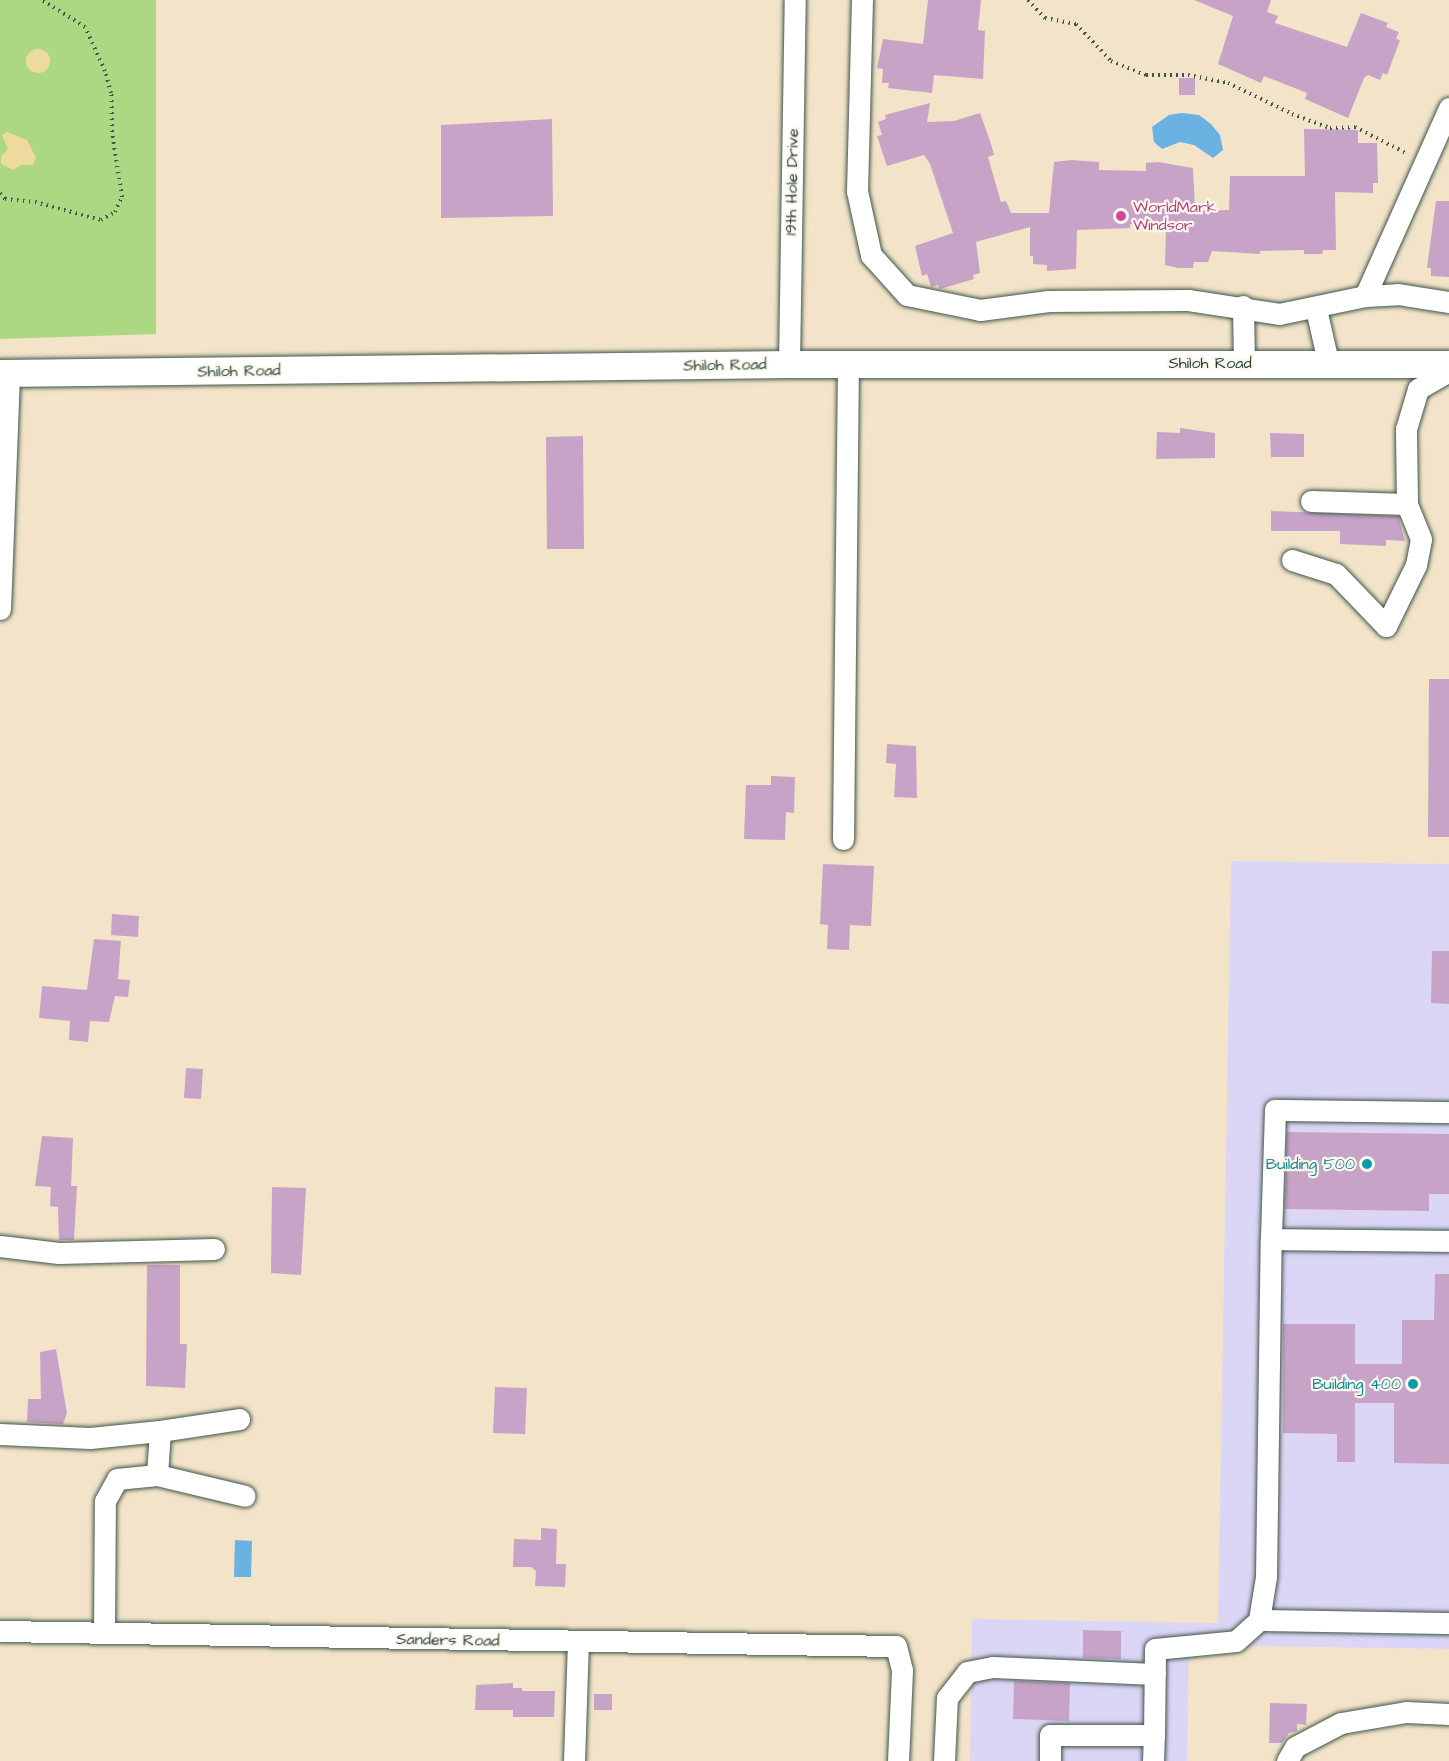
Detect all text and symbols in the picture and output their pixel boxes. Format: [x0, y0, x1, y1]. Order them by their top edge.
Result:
street label: 19th Hole Drive [781, 128, 803, 236]
place label: WorldMark Windsor [1133, 197, 1217, 235]
marker: WorldMark Windsor [1114, 209, 1128, 223]
street label: Shiloh Road [1168, 353, 1252, 373]
street label: Shiloh Road [683, 355, 767, 375]
street label: Shiloh Road [197, 361, 281, 381]
place label: Building 500 [1266, 1154, 1355, 1174]
marker: Building 500 [1360, 1157, 1374, 1171]
place label: Building 400 [1312, 1374, 1401, 1394]
marker: Building 400 [1406, 1377, 1420, 1391]
street label: Sanders Road [396, 1630, 500, 1650]

